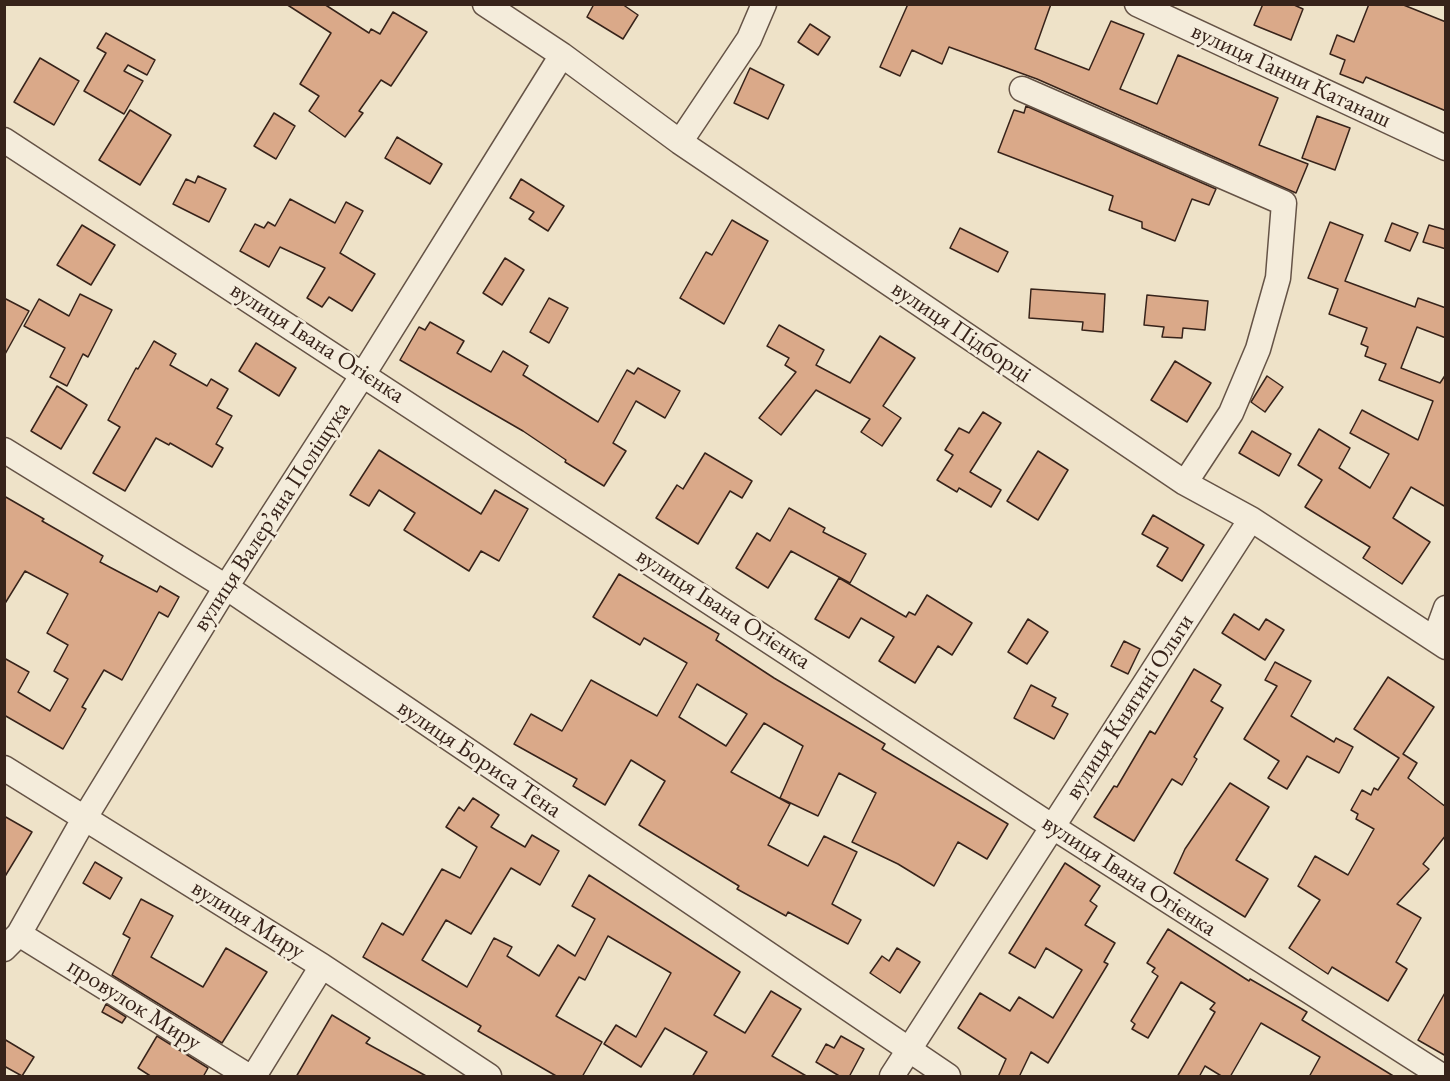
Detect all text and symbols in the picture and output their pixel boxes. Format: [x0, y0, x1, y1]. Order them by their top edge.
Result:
street label: вулиця Ганни Катанаш [1187, 17, 1395, 135]
street label: вулиця Підборці [886, 275, 1036, 389]
street label: вулиця Івана Огієнка [224, 276, 410, 410]
street label: вулиця Валерʼяна Поліщука [187, 397, 357, 637]
street label: вулиця Івана Огієнка [630, 542, 816, 676]
street label: вулиця Княгині Ольги [1059, 609, 1201, 805]
street label: вулиця Бориса Тена [391, 693, 567, 825]
street label: вулиця Івана Огієнка [1036, 809, 1222, 943]
street label: вулиця Миру [186, 874, 310, 966]
street label: провулок Миру [62, 952, 206, 1058]

